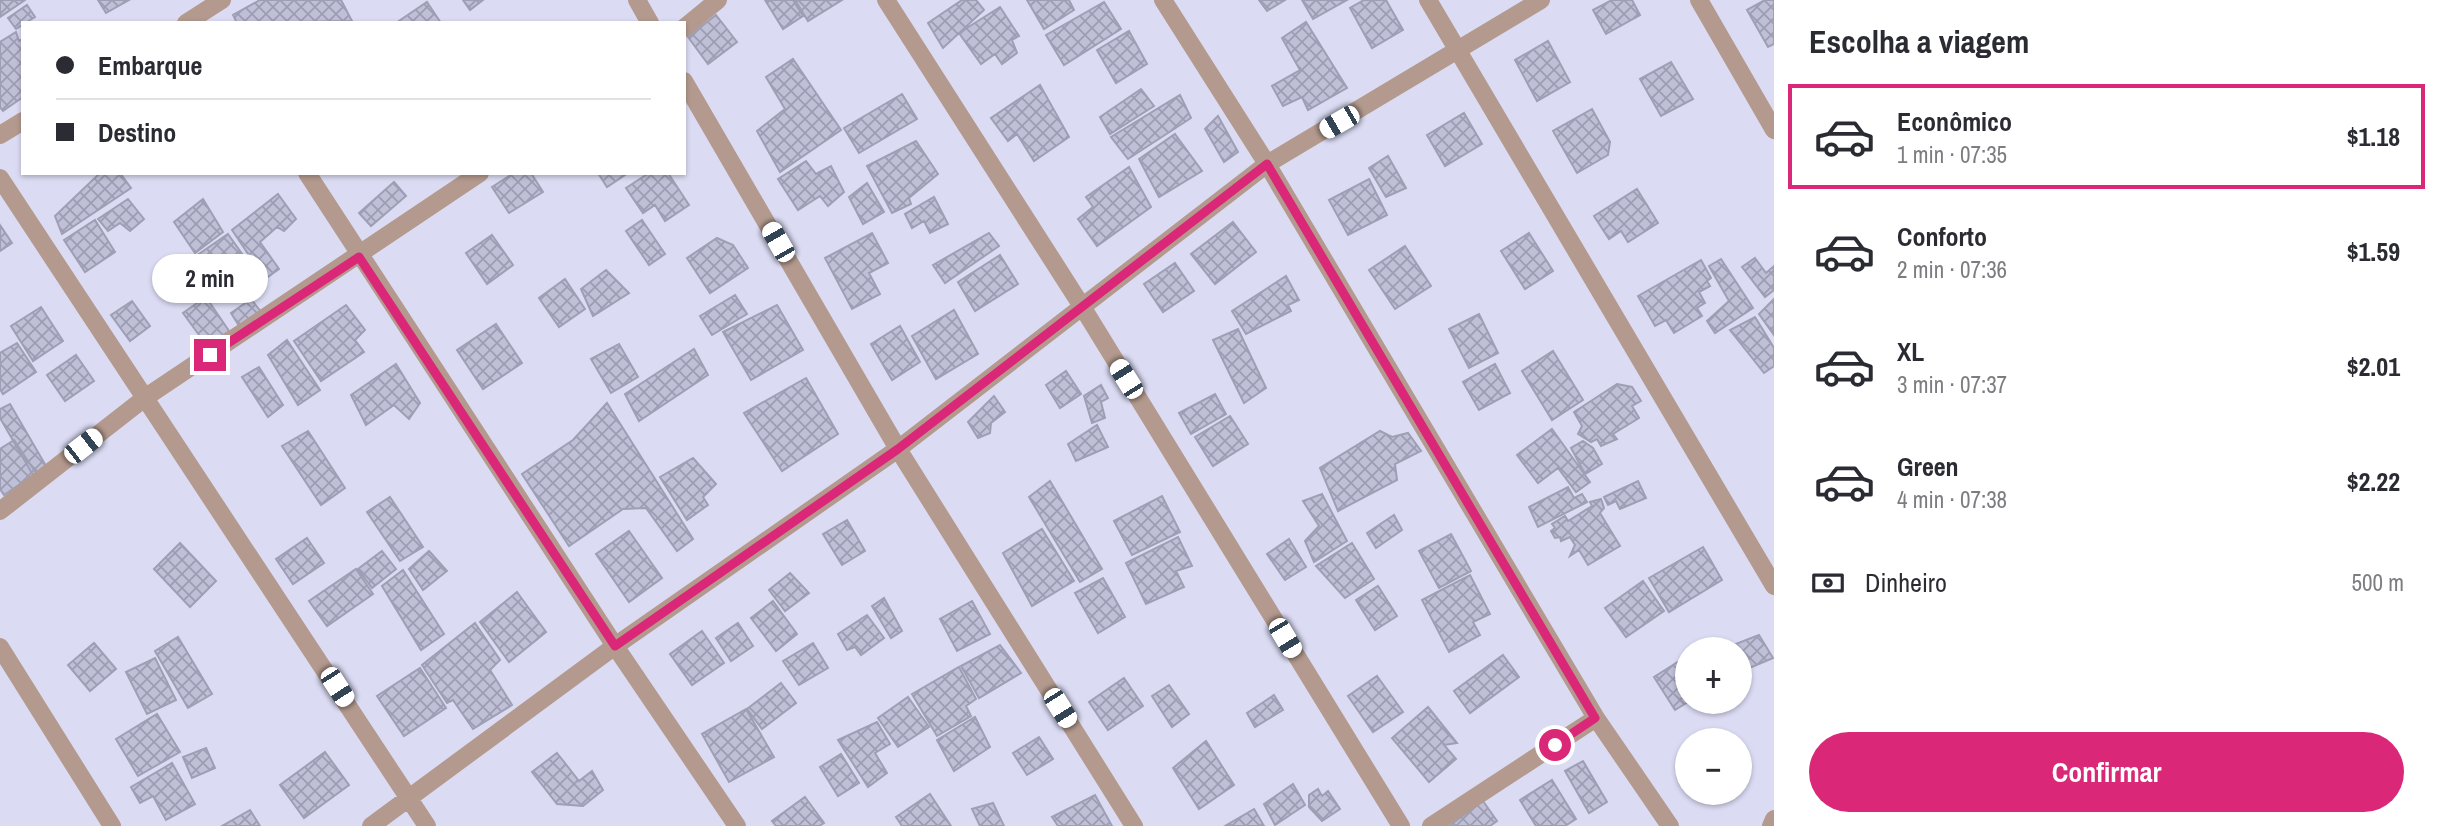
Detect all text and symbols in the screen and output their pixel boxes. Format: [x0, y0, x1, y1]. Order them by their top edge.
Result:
text: Escolha a viagem [1809, 20, 2029, 63]
text: Embarque [98, 48, 202, 83]
car [1316, 102, 1363, 142]
text: Econômico [1897, 104, 2012, 139]
icon: car [1813, 105, 1876, 168]
text: Destino [98, 115, 176, 150]
text: $1.18 [2347, 119, 2400, 154]
text: 1 min · 07:35 [1897, 139, 2007, 170]
car [759, 219, 798, 265]
text: Conforto [1897, 219, 1987, 254]
icon: car [1813, 220, 1876, 283]
text: $1.59 [2347, 234, 2400, 269]
callout: 2 min [152, 254, 268, 302]
text: 2 min · 07:36 [1897, 254, 2007, 285]
text: 2 min [185, 263, 235, 294]
text: XL [1897, 334, 1924, 369]
icon: car [1813, 335, 1876, 398]
route end [194, 339, 226, 371]
text: $2.01 [2347, 349, 2400, 384]
car [1106, 356, 1147, 402]
text: 3 min · 07:37 [1897, 369, 2007, 400]
car [60, 425, 107, 467]
text: Green [1897, 449, 1959, 484]
icon: car [1813, 450, 1876, 513]
text: $2.22 [2347, 464, 2400, 499]
text: 4 min · 07:38 [1897, 484, 2007, 515]
icon: cash [1809, 564, 1847, 602]
text: Dinheiro [1865, 565, 1947, 600]
text: 500 m [2352, 567, 2404, 598]
car [1266, 615, 1305, 661]
map controls [1675, 637, 1752, 805]
button: + [1675, 637, 1752, 714]
car [317, 664, 358, 710]
car [1040, 685, 1081, 731]
button: − [1675, 728, 1752, 805]
route start [1539, 729, 1571, 761]
button: Confirmar [1809, 732, 2404, 812]

